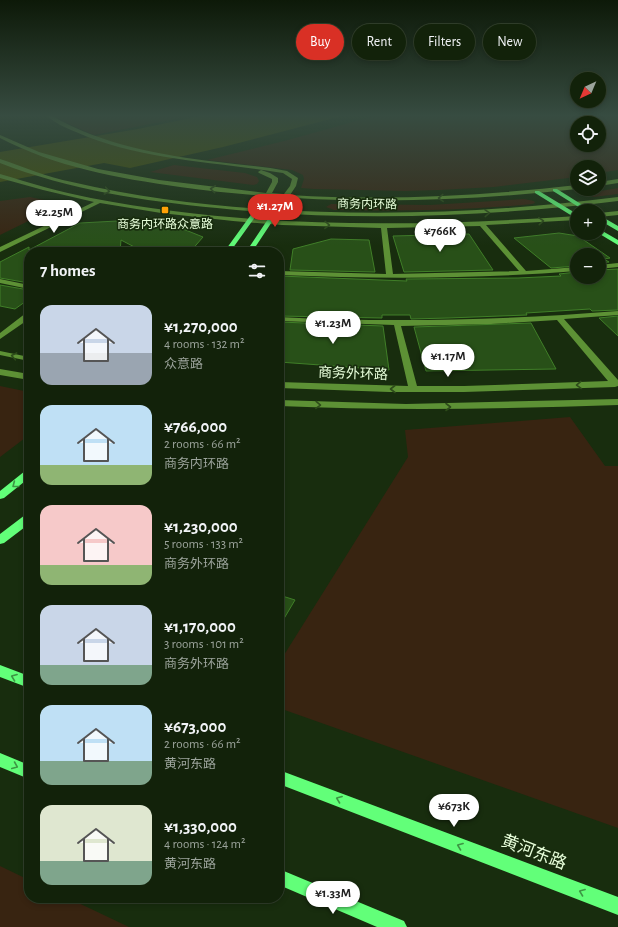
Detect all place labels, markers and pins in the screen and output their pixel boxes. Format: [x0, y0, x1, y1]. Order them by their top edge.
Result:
pin: ¥1.27M [242, 194, 308, 228]
pin: ¥2.25M [21, 200, 87, 234]
marker: 商务内环路众意路 [160, 205, 170, 215]
place label: 商务内环路众意路 [117, 217, 213, 230]
pin: ¥766K [412, 219, 468, 253]
pin: ¥1.23M [300, 311, 366, 345]
pin: ¥1.17M [415, 344, 481, 378]
pin: ¥673K [426, 794, 482, 828]
pin: ¥1.33M [300, 881, 366, 915]

